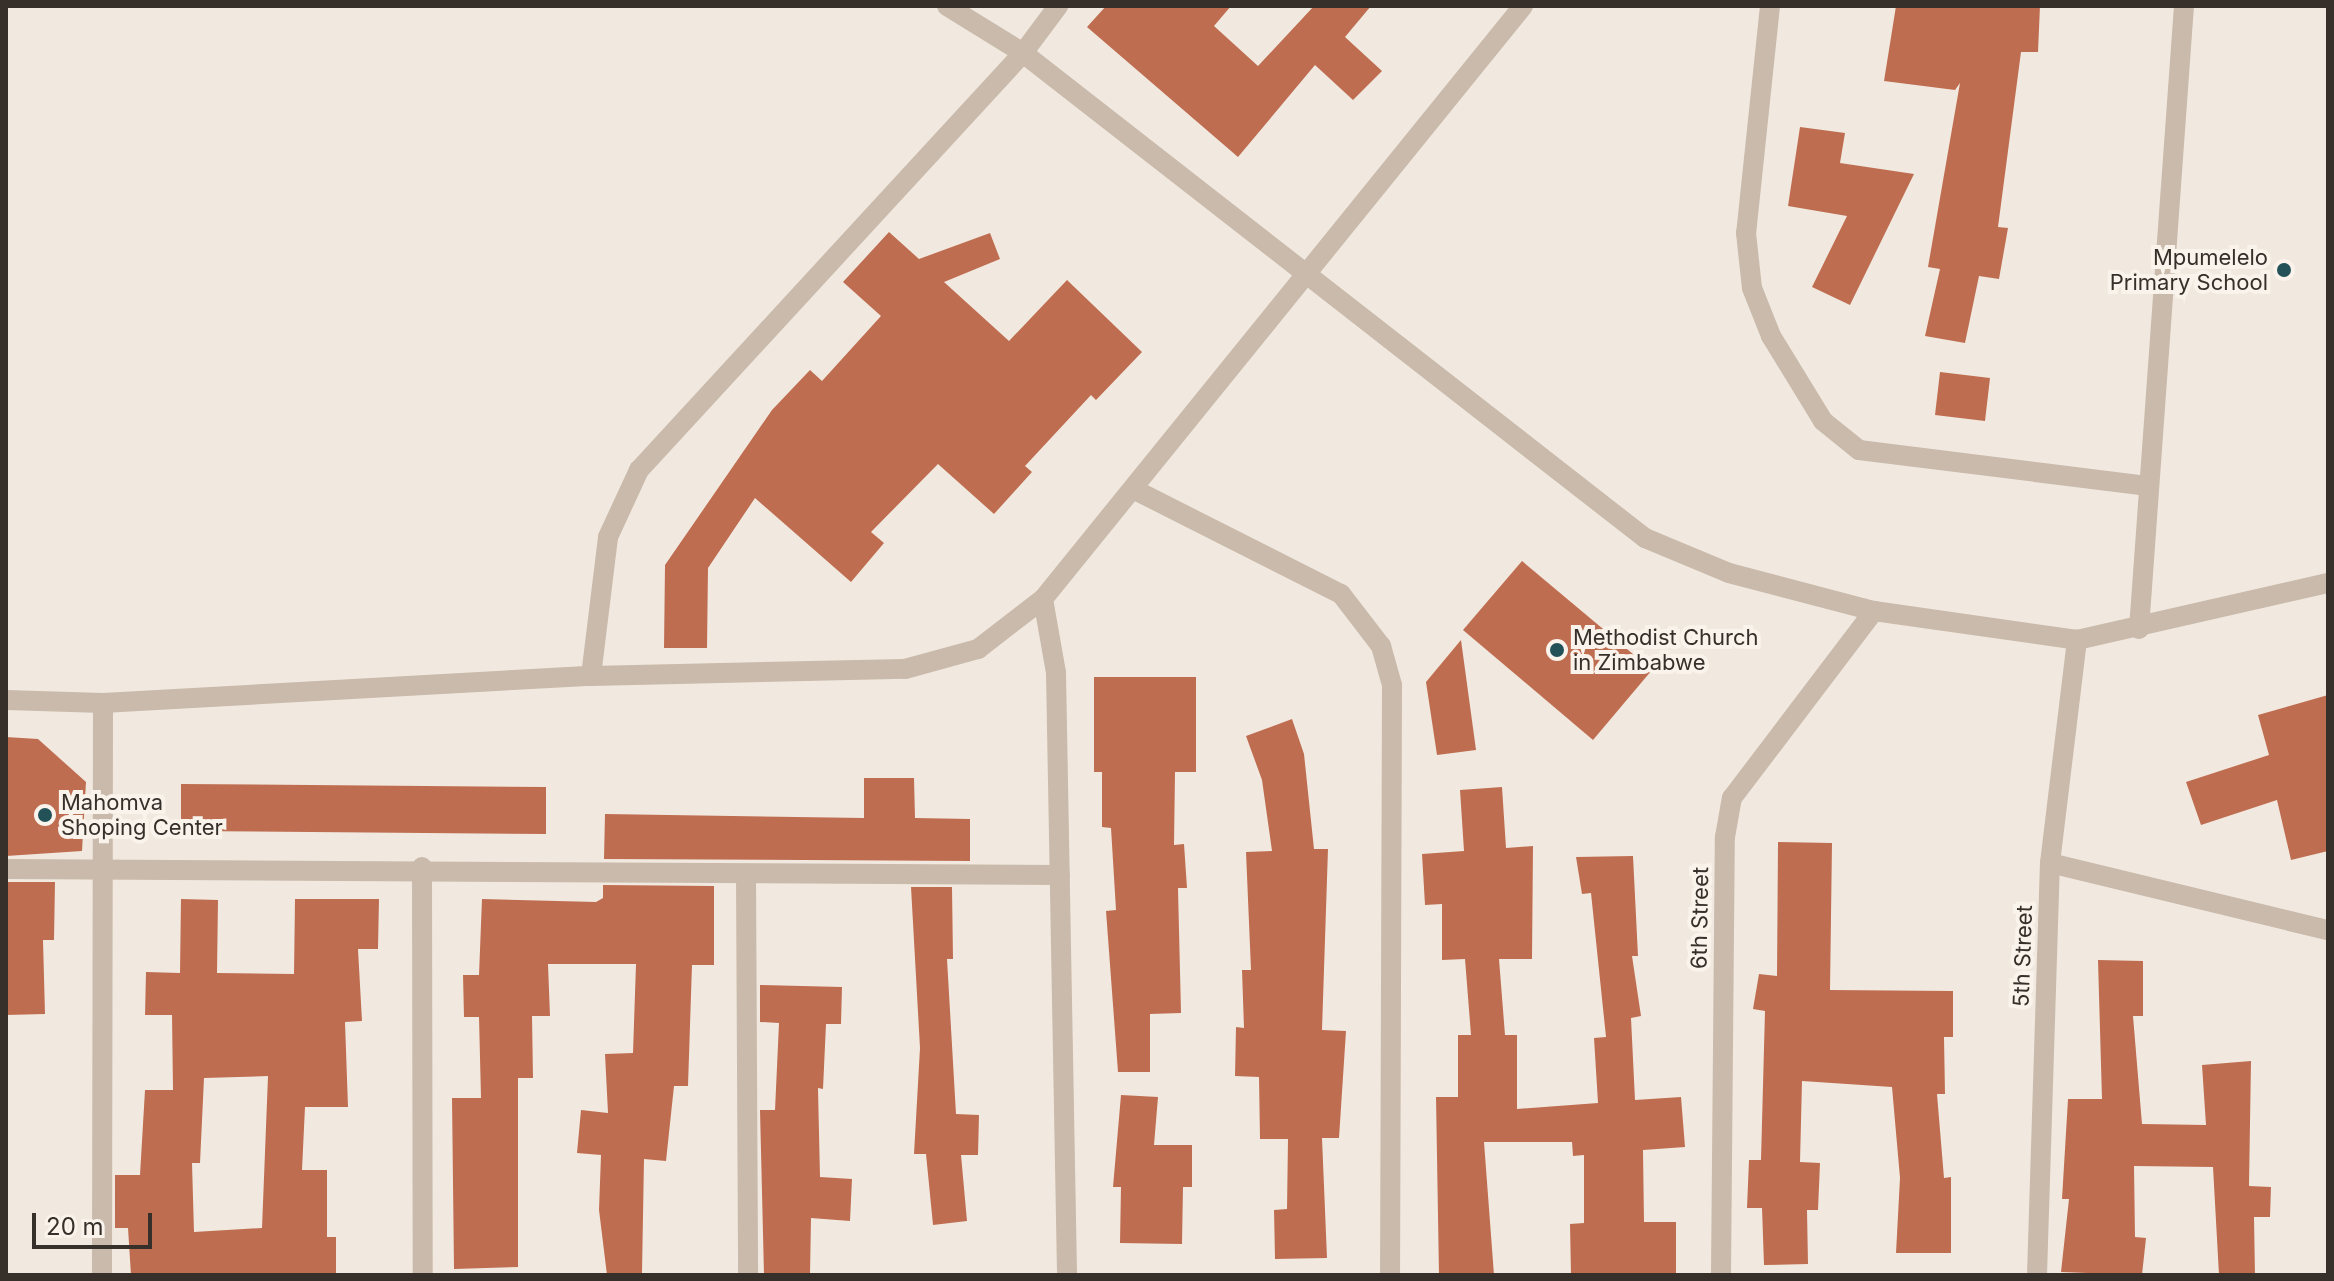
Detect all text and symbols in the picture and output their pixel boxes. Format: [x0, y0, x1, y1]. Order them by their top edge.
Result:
place label: Mpumelelo Primary School [2110, 244, 2268, 296]
marker: Mpumelelo Primary School [2275, 261, 2293, 279]
place label: Methodist Church in Zimbabwe [1573, 624, 1758, 676]
marker: Methodist Church in Zimbabwe [1548, 641, 1566, 659]
place label: Mahomva Shoping Center [61, 789, 223, 840]
marker: Mahomva Shoping Center [36, 806, 54, 824]
street label: 6th Street [1686, 867, 1714, 969]
street label: 5th Street [2008, 905, 2038, 1007]
scale bar [36, 1197, 156, 1247]
text: 20 m [46, 1212, 104, 1241]

